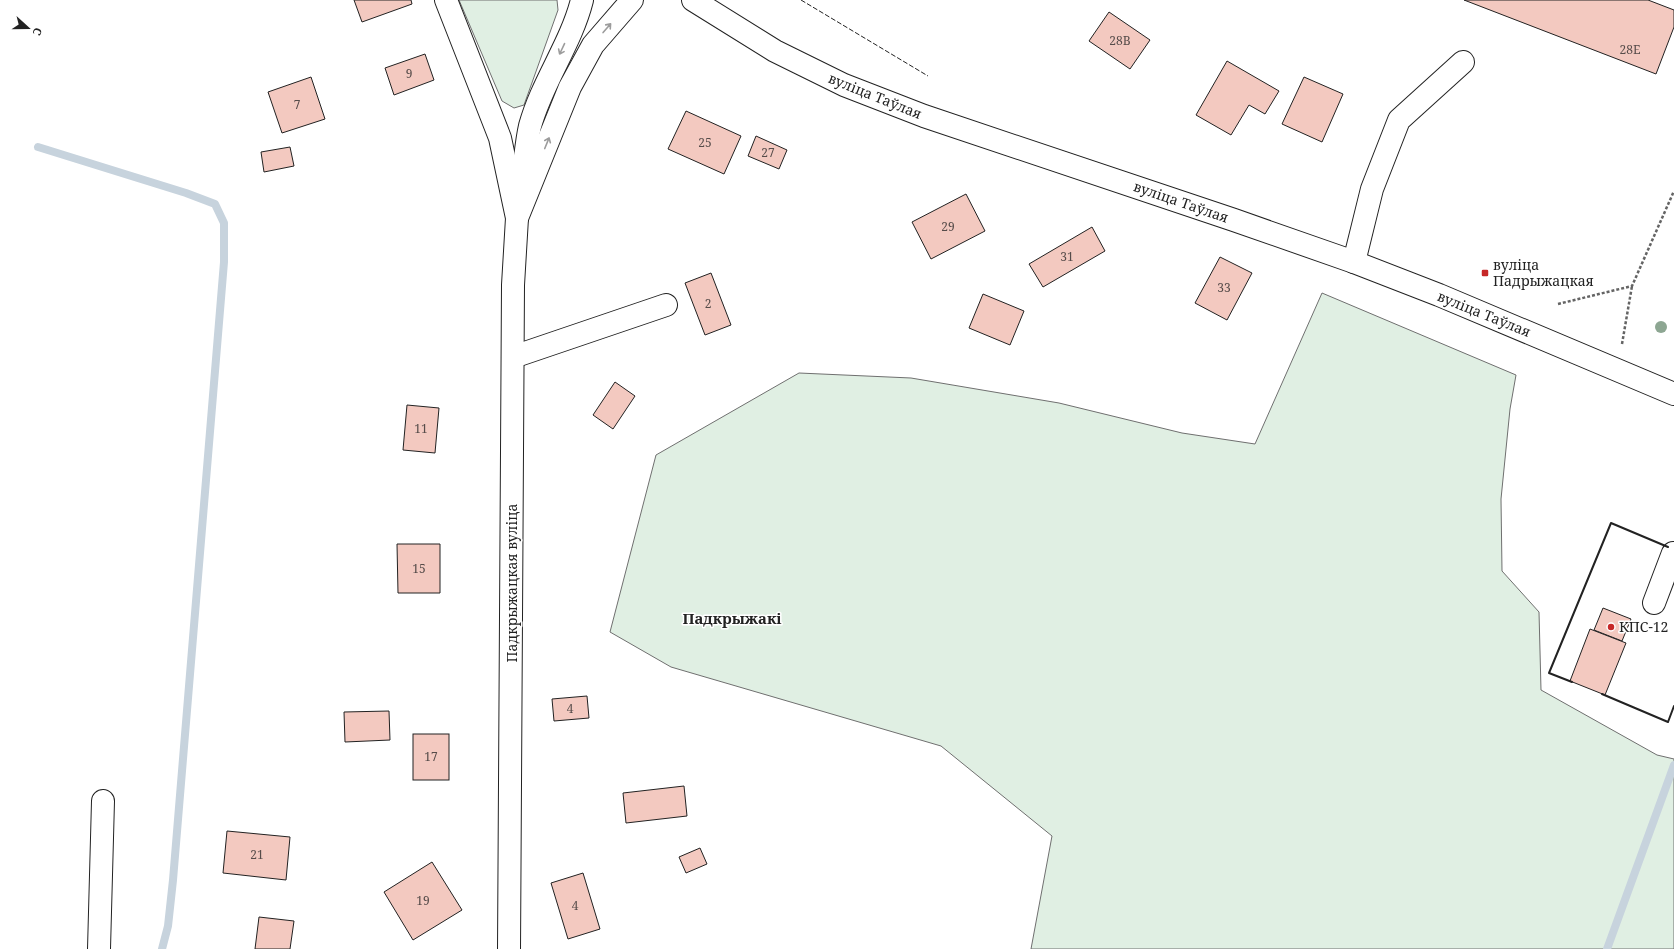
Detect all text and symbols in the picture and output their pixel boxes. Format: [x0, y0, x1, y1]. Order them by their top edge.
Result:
north arrow [8, 8, 48, 48]
one-way arrow [603, 23, 612, 34]
text: С [30, 26, 46, 38]
house number: 28В [1109, 32, 1131, 49]
house number: 28Е [1620, 41, 1640, 58]
one-way arrow [558, 43, 565, 55]
house number: 9 [406, 65, 412, 82]
street label: вуліца Таўлая [826, 68, 925, 123]
house number: 7 [294, 96, 301, 113]
house number: 25 [698, 134, 712, 151]
one-way arrow [544, 137, 551, 149]
house number: 27 [761, 144, 775, 161]
street label: вуліца Таўлая [1131, 176, 1231, 227]
house number: 29 [941, 218, 955, 235]
house number: 31 [1060, 248, 1074, 265]
place label: вуліца Падрыжацкая [1493, 255, 1594, 290]
marker: вуліца Падрыжацкая [1480, 268, 1490, 278]
house number: 33 [1217, 279, 1231, 296]
street label: вуліца Таўлая [1435, 286, 1534, 341]
house number: 2 [705, 295, 711, 312]
house number: 11 [414, 420, 428, 437]
street label: Падкрыжацкая вуліца [502, 504, 521, 662]
house number: 15 [412, 560, 426, 577]
district label: Падкрыжакі [682, 608, 782, 628]
place label: КПС-12 [1619, 617, 1668, 636]
marker: КПС-12 [1606, 622, 1616, 632]
house number: 4 [567, 700, 574, 717]
house number: 17 [424, 748, 438, 765]
house number: 21 [250, 846, 264, 863]
house number: 19 [416, 892, 430, 909]
house number: 4 [572, 897, 579, 914]

